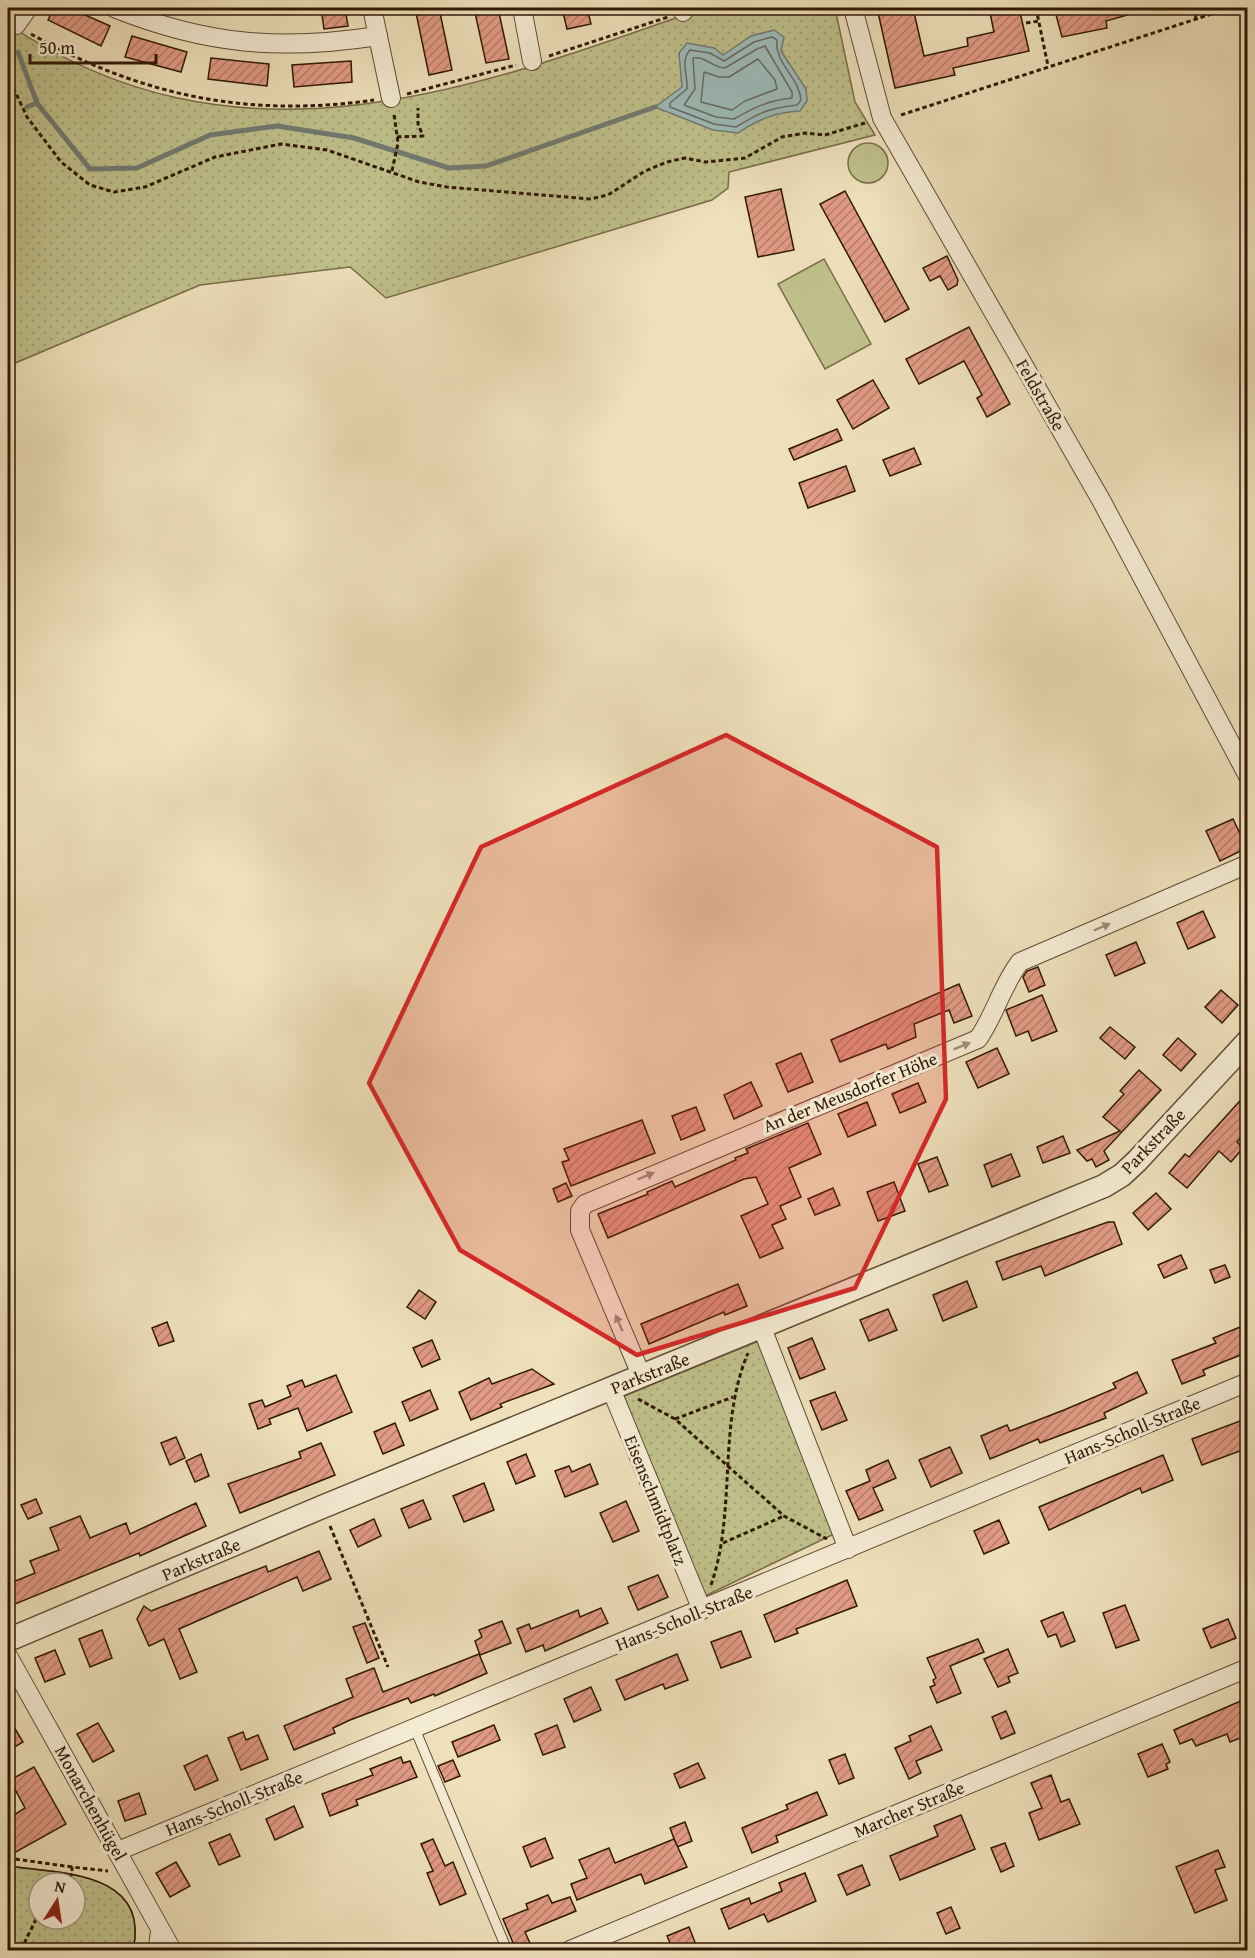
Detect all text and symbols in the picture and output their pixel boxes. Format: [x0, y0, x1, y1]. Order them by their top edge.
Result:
scale bar [30, 27, 156, 65]
text: 50 m [39, 34, 75, 61]
street label: Feldstraße [1009, 354, 1073, 436]
one-way arrow [1093, 922, 1110, 931]
one-way arrow [953, 1041, 971, 1051]
street label: An der Meusdorfer Höhe [759, 1045, 941, 1139]
street label: Parkstraße [1114, 1102, 1192, 1180]
one-way arrow [637, 1171, 655, 1181]
one-way arrow [615, 1314, 624, 1331]
street label: Parkstraße [606, 1345, 694, 1401]
street label: Hans-Scholl-Straße [1060, 1389, 1204, 1471]
street label: Eisenschmidtplatz [618, 1431, 694, 1569]
street label: Parkstraße [158, 1530, 244, 1588]
street label: Hans-Scholl-Straße [611, 1578, 757, 1658]
street label: Monarchenhügel [48, 1740, 134, 1866]
street label: Hans-Scholl-Straße [161, 1763, 307, 1843]
street label: Marcher Straße [849, 1774, 969, 1844]
north arrow [27, 1871, 87, 1931]
text: N [52, 1873, 68, 1899]

